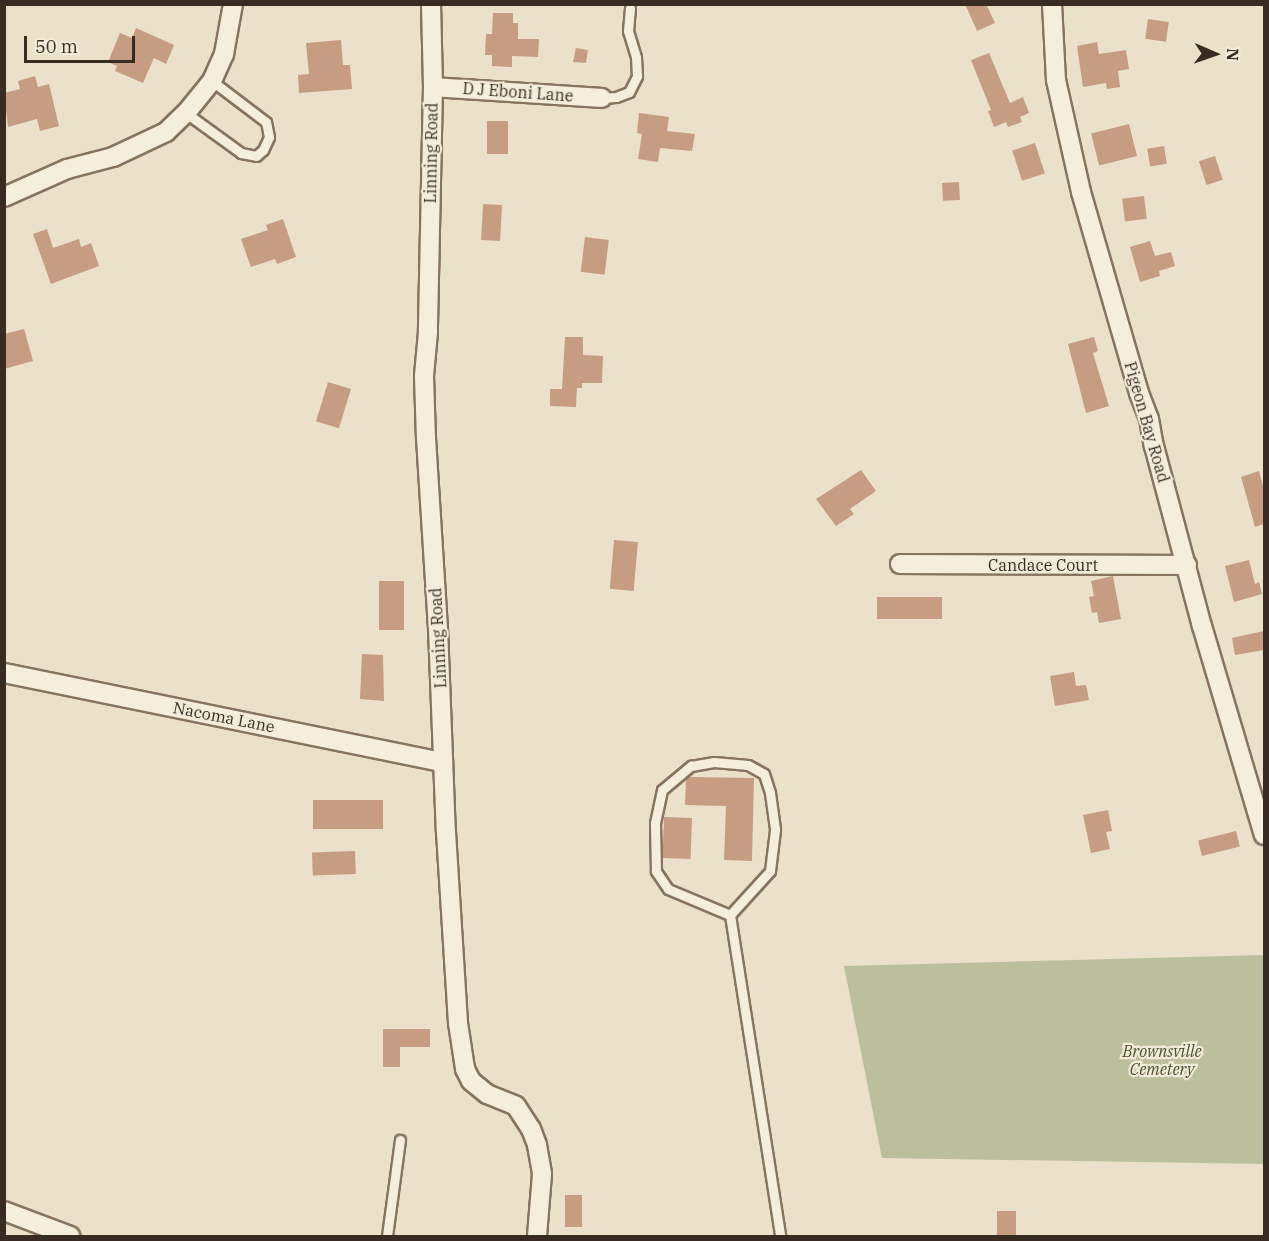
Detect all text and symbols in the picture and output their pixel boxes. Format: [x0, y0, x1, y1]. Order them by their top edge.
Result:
scale bar [27, 24, 138, 62]
north arrow [1185, 24, 1245, 84]
text: 50 m [35, 35, 78, 58]
text: N [1223, 48, 1243, 61]
street label: D J Eboni Lane [462, 79, 574, 105]
street label: Linning Road [421, 102, 441, 204]
street label: Pigeon Bay Road [1121, 359, 1173, 485]
street label: Candace Court [988, 555, 1098, 575]
street label: Linning Road [426, 587, 450, 689]
street label: Nacoma Lane [172, 698, 276, 736]
park label: Brownsville Cemetery [1122, 1041, 1202, 1079]

